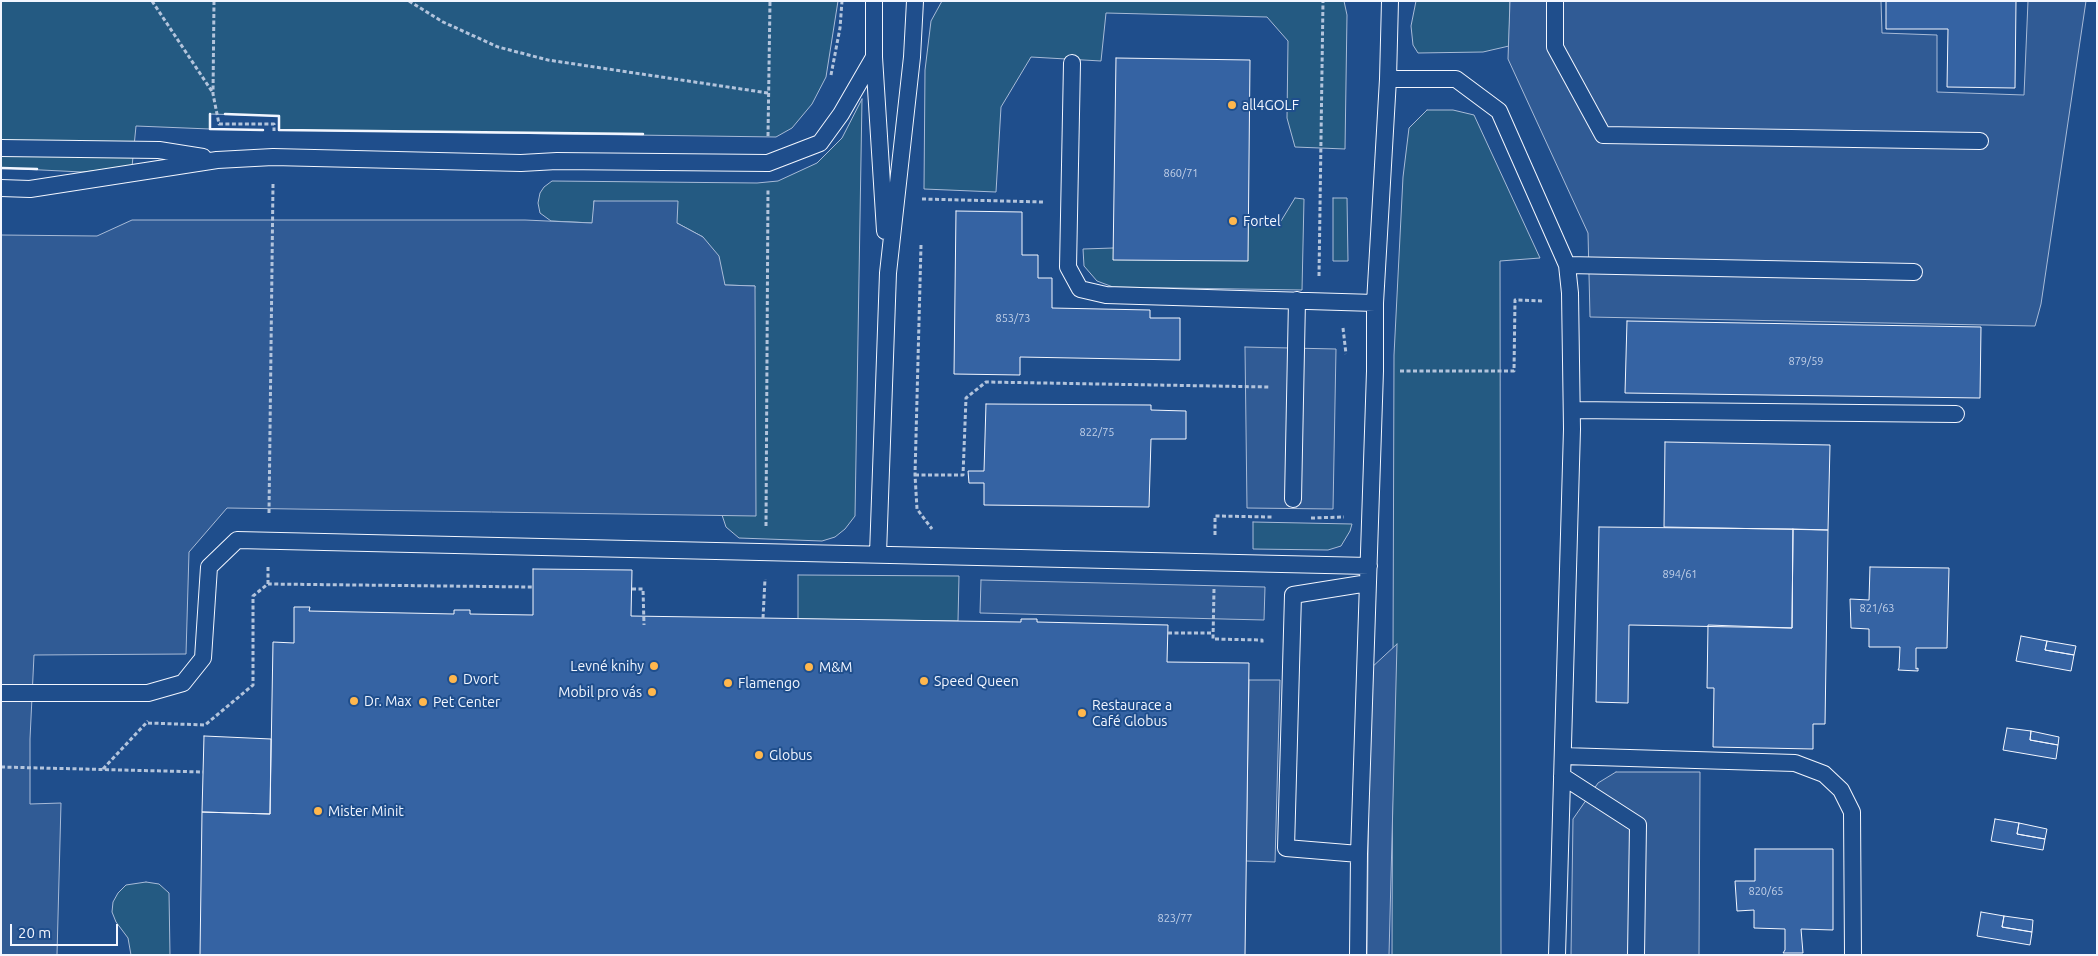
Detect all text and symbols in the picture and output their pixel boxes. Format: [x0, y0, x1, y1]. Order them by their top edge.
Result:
place label: all4GOLF [1242, 97, 1299, 113]
marker: all4GOLF [1226, 99, 1238, 111]
house number: 860/71 [1163, 166, 1199, 180]
place label: Fortel [1243, 213, 1281, 229]
marker: Fortel [1227, 215, 1239, 227]
house number: 853/73 [995, 311, 1031, 325]
house number: 879/59 [1788, 354, 1824, 368]
house number: 822/75 [1079, 425, 1115, 439]
house number: 894/61 [1662, 567, 1698, 581]
house number: 821/63 [1859, 601, 1895, 615]
place label: Levné knihy [570, 658, 644, 674]
place label: M&M [819, 659, 852, 675]
marker: Levné knihy [648, 660, 660, 672]
marker: M&M [803, 661, 815, 673]
place label: Dvort [463, 671, 499, 687]
marker: Dvort [447, 673, 459, 685]
place label: Speed Queen [934, 673, 1019, 689]
place label: Flamengo [738, 675, 800, 691]
marker: Speed Queen [918, 675, 930, 687]
marker: Flamengo [722, 677, 734, 689]
place label: Mobil pro vás [558, 684, 642, 700]
marker: Mobil pro vás [646, 686, 658, 698]
place label: Dr. Max [364, 693, 412, 709]
place label: Pet Center [433, 694, 500, 710]
marker: Dr. Max [348, 695, 360, 707]
marker: Pet Center [417, 696, 429, 708]
place label: Restaurace a Café Globus [1092, 697, 1172, 730]
marker: Restaurace a Café Globus [1076, 707, 1088, 719]
place label: Globus [769, 747, 812, 763]
marker: Globus [753, 749, 765, 761]
place label: Mister Minit [328, 803, 404, 819]
marker: Mister Minit [312, 805, 324, 817]
house number: 820/65 [1748, 884, 1784, 898]
house number: 823/77 [1157, 911, 1193, 925]
scale bar [12, 914, 120, 946]
text: 20 m [18, 924, 51, 941]

